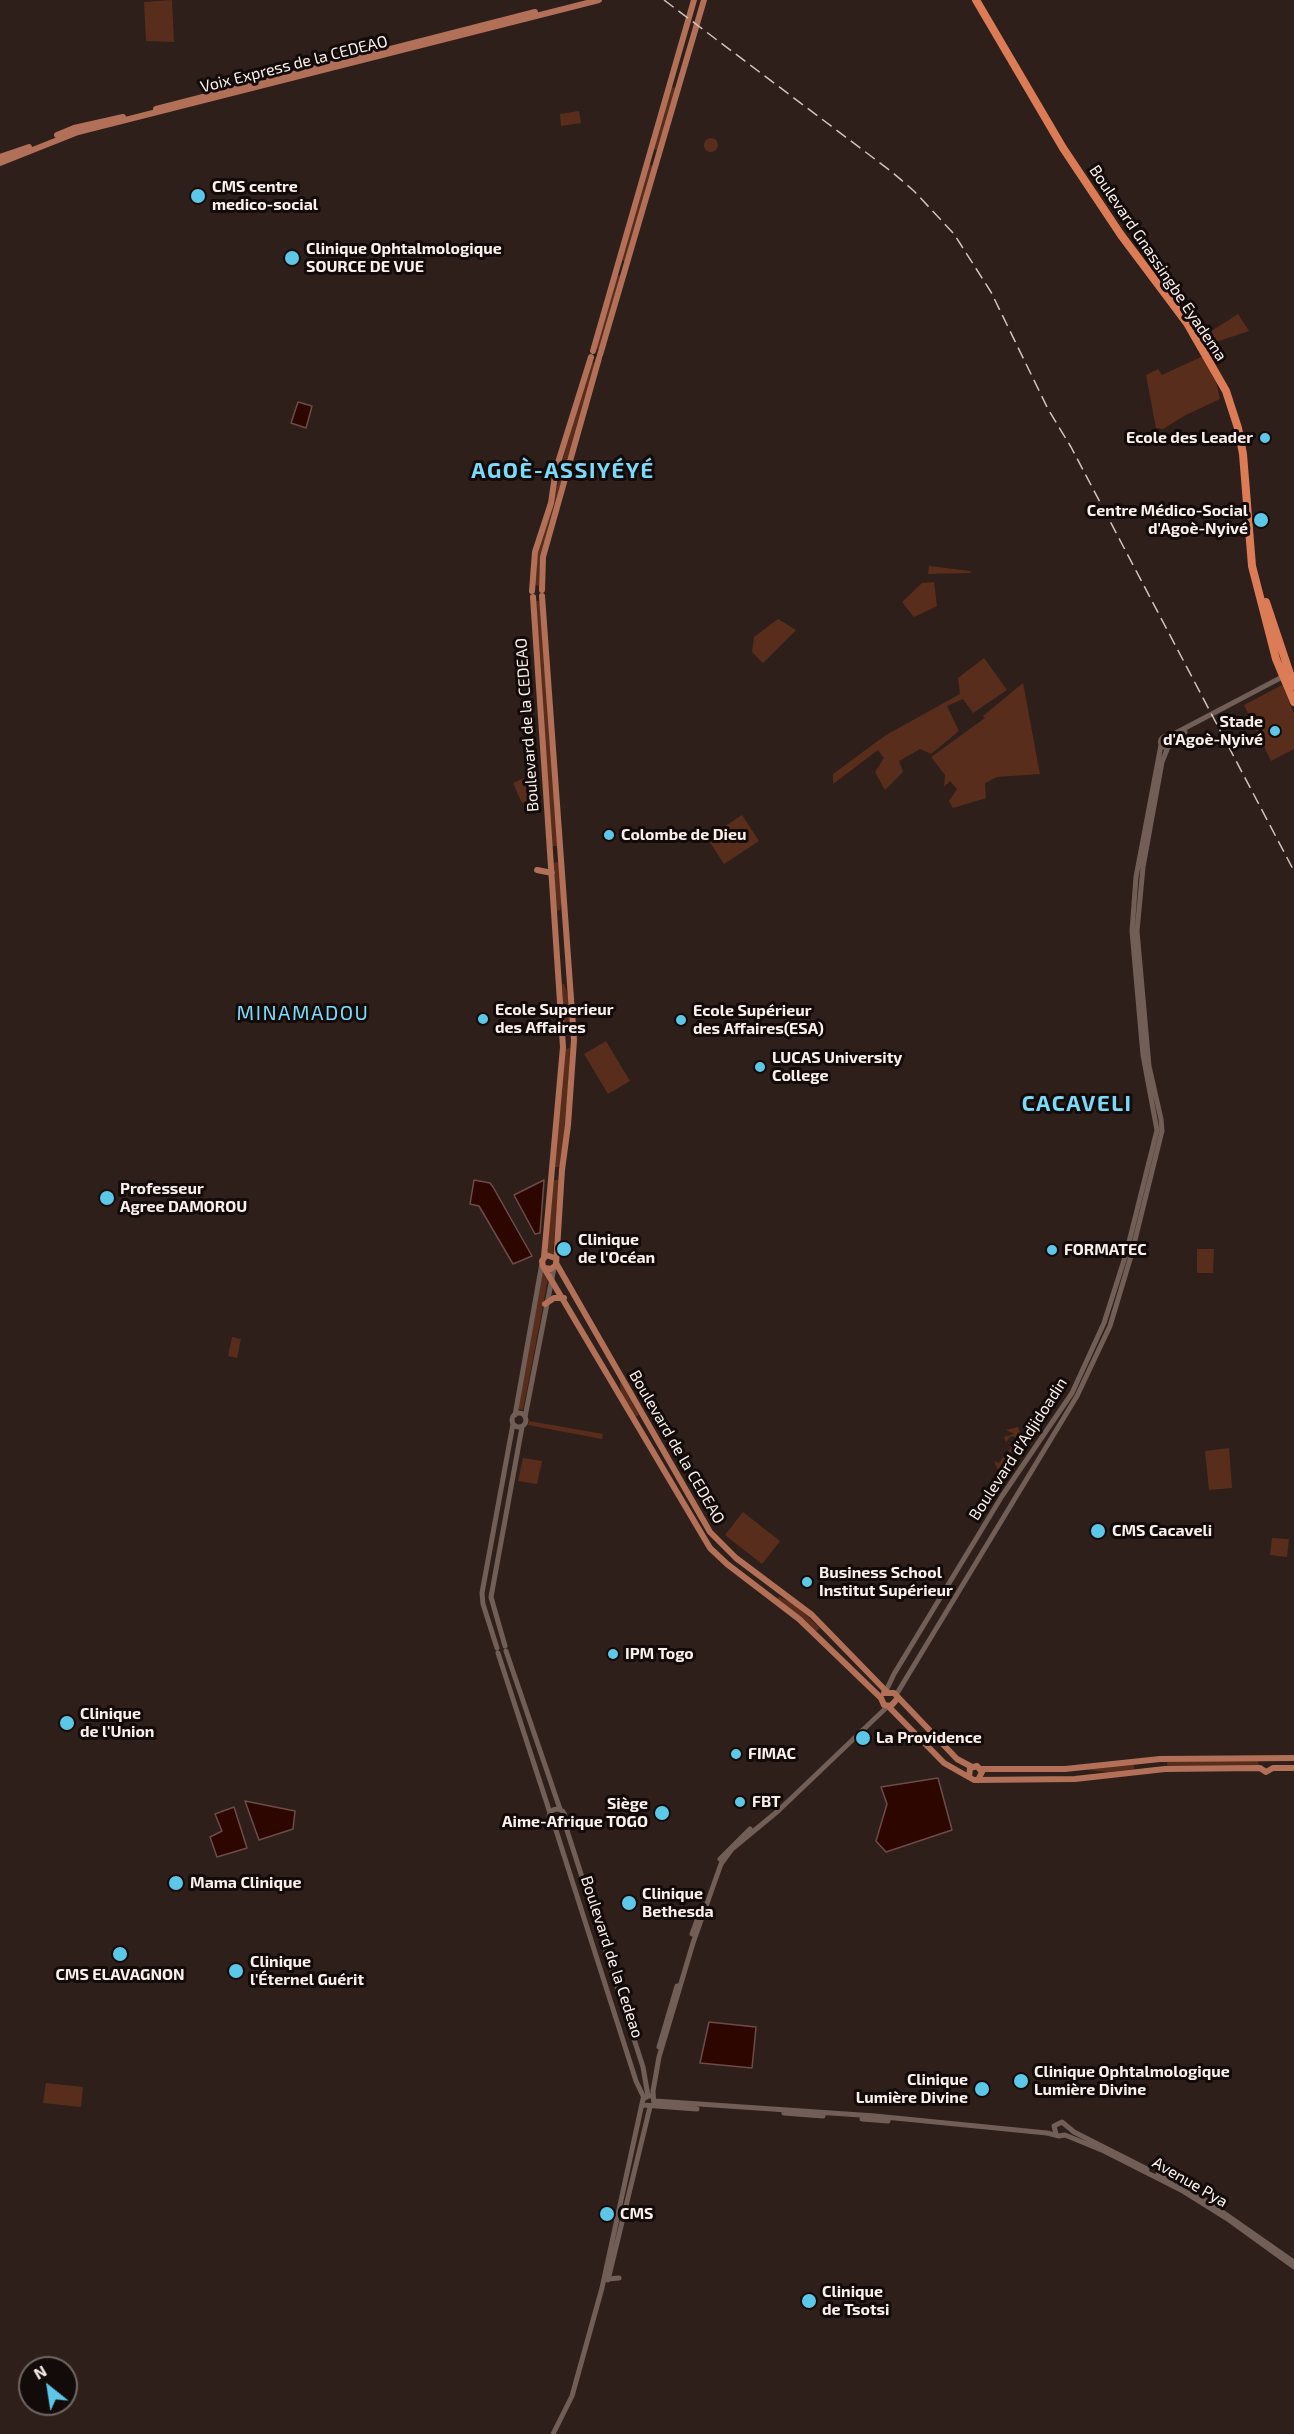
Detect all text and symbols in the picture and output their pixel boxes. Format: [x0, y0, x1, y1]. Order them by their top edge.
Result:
street label: Voix Express de la CEDEAO [198, 31, 390, 97]
street label: Boulevard Gnassingbe Eyadema [1085, 161, 1231, 365]
place label: CMS centre medico-social [212, 177, 318, 215]
marker: CMS centre medico-social [189, 187, 207, 205]
place label: Clinique Ophtalmologique SOURCE DE VUE [306, 239, 502, 277]
marker: Clinique Ophtalmologique SOURCE DE VUE [283, 249, 301, 267]
place label: Ecole des Leader [1126, 428, 1253, 448]
marker: Ecole des Leader [1258, 431, 1272, 445]
district label: AGOÈ-ASSIYÉYÉ [471, 458, 655, 484]
place label: Centre Médico-Social d'Agoè-Nyivé [1087, 501, 1248, 539]
marker: Centre Médico-Social d'Agoè-Nyivé [1252, 511, 1270, 529]
street label: Boulevard de la CEDEAO [511, 637, 543, 813]
place label: Stade d'Agoè-Nyivé [1163, 712, 1263, 750]
marker: Stade d'Agoè-Nyivé [1268, 724, 1282, 738]
place label: Colombe de Dieu [621, 825, 747, 845]
marker: Colombe de Dieu [602, 828, 616, 842]
place label: Ecole Superieur des Affaires [495, 1000, 613, 1038]
district label: MINAMADOU [237, 1001, 369, 1025]
place label: Ecole Supérieur des Affaires(ESA) [693, 1001, 824, 1039]
marker: Ecole Superieur des Affaires [476, 1012, 490, 1026]
marker: Ecole Supérieur des Affaires(ESA) [674, 1013, 688, 1027]
place label: LUCAS University College [772, 1048, 902, 1086]
marker: LUCAS University College [753, 1060, 767, 1074]
district label: CACAVELI [1022, 1091, 1132, 1117]
place label: Professeur Agree DAMOROU [120, 1179, 247, 1217]
marker: Professeur Agree DAMOROU [98, 1189, 116, 1207]
place label: Clinique de l'Océan [578, 1230, 655, 1268]
marker: Clinique de l'Océan [555, 1240, 573, 1258]
place label: FORMATEC [1064, 1240, 1147, 1260]
marker: FORMATEC [1045, 1243, 1059, 1257]
street label: Boulevard de la CEDEAO [625, 1367, 729, 1527]
street label: Boulevard d'Adjidoadin [965, 1374, 1071, 1524]
place label: CMS Cacaveli [1112, 1521, 1212, 1541]
marker: CMS Cacaveli [1089, 1522, 1107, 1540]
place label: Business School Institut Supérieur [819, 1563, 953, 1601]
marker: Business School Institut Supérieur [800, 1575, 814, 1589]
place label: IPM Togo [625, 1644, 694, 1664]
marker: IPM Togo [606, 1647, 620, 1661]
place label: Clinique de l'Union [80, 1704, 154, 1742]
marker: Clinique de l'Union [58, 1714, 76, 1732]
place label: La Providence [876, 1728, 982, 1748]
marker: La Providence [854, 1729, 872, 1747]
place label: FIMAC [748, 1744, 796, 1764]
marker: FIMAC [729, 1747, 743, 1761]
place label: FBT [752, 1792, 781, 1812]
place label: Siège Aime-Afrique TOGO [502, 1794, 648, 1832]
marker: FBT [733, 1795, 747, 1809]
marker: Siège Aime-Afrique TOGO [653, 1804, 671, 1822]
place label: Mama Clinique [190, 1873, 302, 1893]
street label: Boulevard de la Cedeao [577, 1873, 647, 2041]
marker: Mama Clinique [167, 1874, 185, 1892]
place label: Clinique Bethesda [642, 1884, 714, 1922]
marker: Clinique Bethesda [620, 1894, 638, 1912]
marker: CMS ELAVAGNON [111, 1945, 129, 1963]
place label: Clinique l'Éternel Guérit [250, 1952, 364, 1990]
marker: Clinique l'Éternel Guérit [227, 1962, 245, 1980]
place label: CMS ELAVAGNON [55, 1965, 185, 1985]
place label: Clinique Ophtalmologique Lumière Divine [1034, 2062, 1230, 2100]
place label: Clinique Lumière Divine [856, 2070, 968, 2108]
marker: Clinique Ophtalmologique Lumière Divine [1012, 2072, 1030, 2090]
marker: Clinique Lumière Divine [973, 2080, 991, 2098]
street label: Avenue Pya [1149, 2153, 1231, 2211]
place label: CMS [620, 2204, 653, 2224]
marker: CMS [598, 2205, 616, 2223]
place label: Clinique de Tsotsi [822, 2282, 889, 2320]
marker: Clinique de Tsotsi [800, 2292, 818, 2310]
north arrow [18, 2356, 78, 2416]
text: N [30, 2361, 50, 2383]

